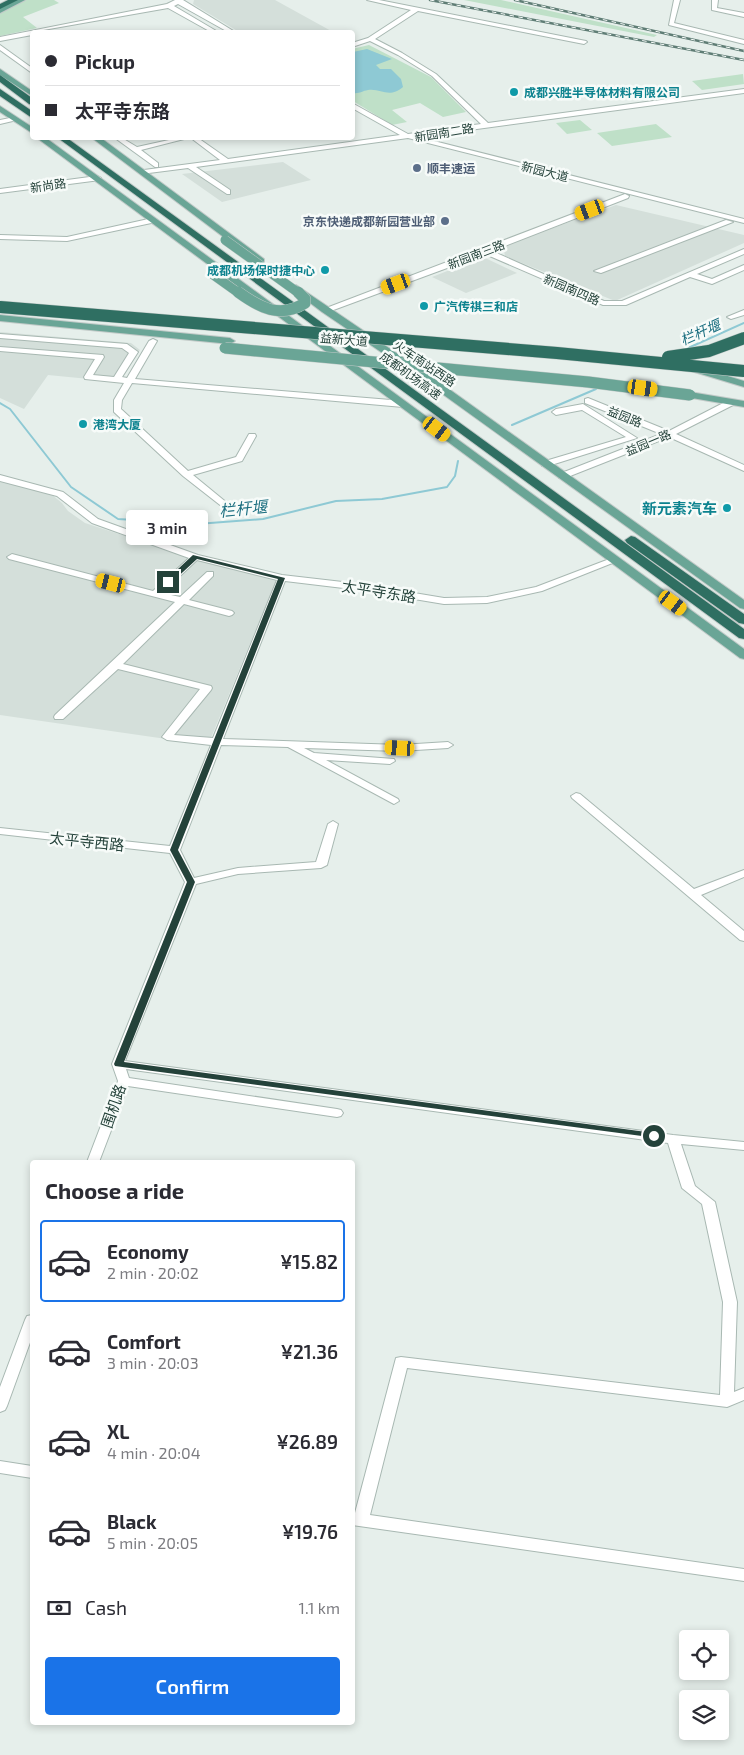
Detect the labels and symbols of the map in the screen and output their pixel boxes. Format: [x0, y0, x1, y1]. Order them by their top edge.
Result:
place label: 成都兴胜半导体材料有限公司 [524, 85, 680, 99]
marker: 成都兴胜半导体材料有限公司 [508, 86, 520, 98]
street label: 新园南二路 [413, 120, 475, 144]
street label: 新园大道 [520, 158, 570, 184]
place label: 顺丰速运 [427, 161, 475, 175]
marker: 顺丰速运 [411, 162, 423, 174]
street label: 新尚路 [29, 176, 67, 194]
car [573, 198, 606, 222]
place label: 京东快递成都新园营业部 [303, 214, 435, 228]
marker: 京东快递成都新园营业部 [439, 215, 451, 227]
street label: 新园南三路 [445, 237, 507, 271]
place label: 成都机场保时捷中心 [207, 263, 315, 277]
marker: 成都机场保时捷中心 [319, 264, 331, 276]
street label: 新园南四路 [542, 271, 602, 307]
car [379, 272, 412, 296]
place label: 广汽传祺三和店 [434, 299, 518, 313]
marker: 广汽传祺三和店 [418, 300, 430, 312]
water label: 栏杆堰 [677, 315, 724, 348]
street label: 益新大道 [319, 330, 369, 348]
street label: 火车南站西路 [391, 337, 459, 389]
street label: 成都机场高速 [378, 348, 444, 402]
car [627, 378, 658, 398]
street label: 益园路 [606, 403, 644, 429]
car [420, 414, 453, 444]
place label: 港湾大厦 [93, 417, 141, 431]
marker: 港湾大厦 [77, 418, 89, 430]
street label: 益园一路 [623, 426, 673, 458]
water label: 栏杆堰 [218, 496, 271, 520]
place label: 新元素汽车 [642, 499, 717, 517]
marker: 新元素汽车 [721, 502, 733, 514]
callout: 3 min [127, 510, 209, 544]
route end [157, 571, 179, 593]
car [94, 572, 127, 594]
street label: 太平寺东路 [341, 576, 417, 606]
car [656, 588, 689, 618]
car [384, 740, 415, 756]
street label: 太平寺西路 [49, 828, 125, 854]
street label: 围机路 [97, 1082, 129, 1130]
route start [643, 1125, 665, 1147]

